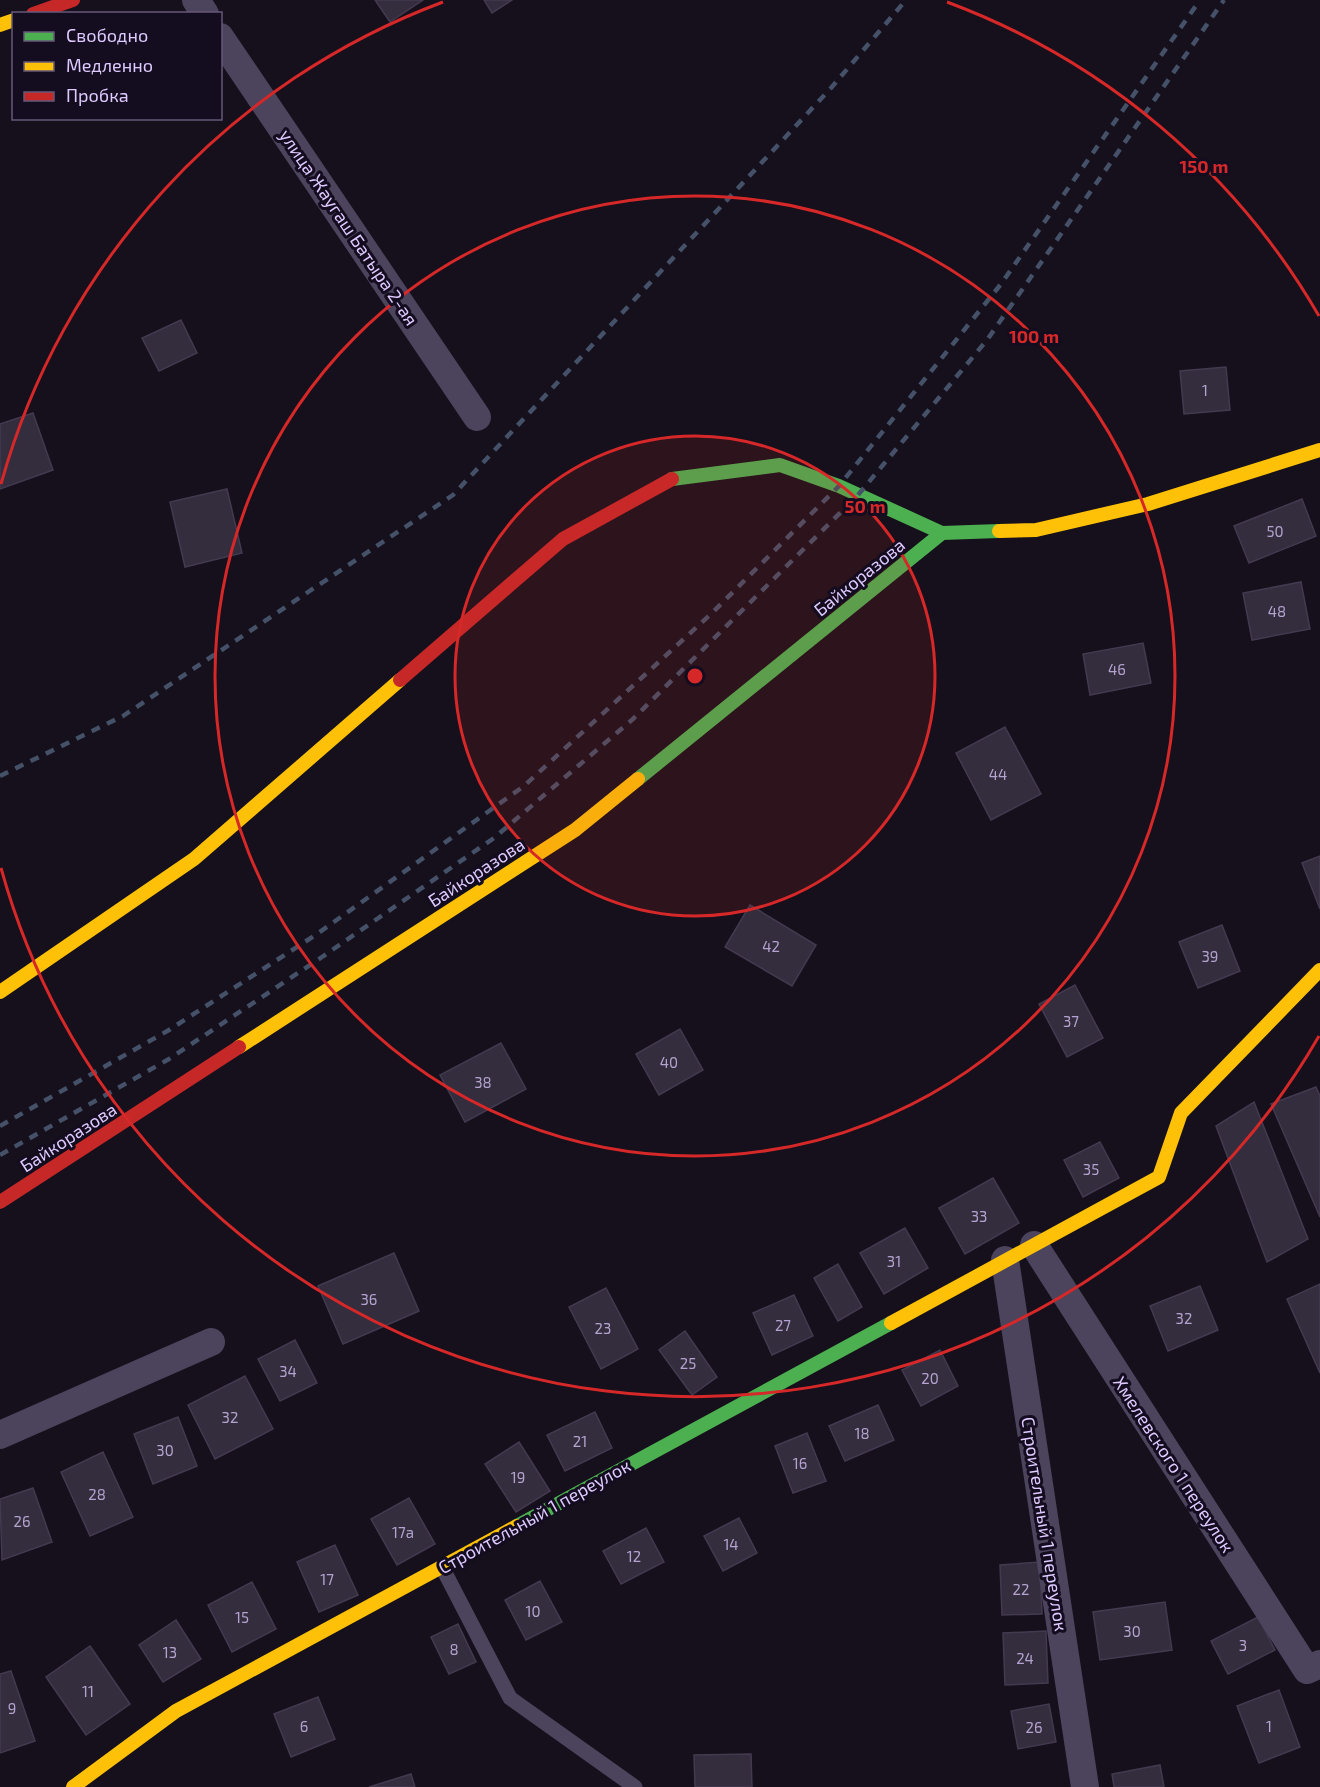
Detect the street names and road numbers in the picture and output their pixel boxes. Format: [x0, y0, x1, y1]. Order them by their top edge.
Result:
street label: улица Жаугаш Батыра 2-ая [275, 125, 423, 329]
street label: Байкоразова [809, 534, 909, 620]
street label: Байкоразова [424, 833, 528, 911]
street label: Байкоразова [16, 1098, 120, 1176]
street label: Хмелевского 1 переулок [1109, 1372, 1239, 1556]
street label: Строительный 1 переулок [1017, 1415, 1073, 1633]
street label: Строительный 1 переулок [434, 1454, 634, 1578]

